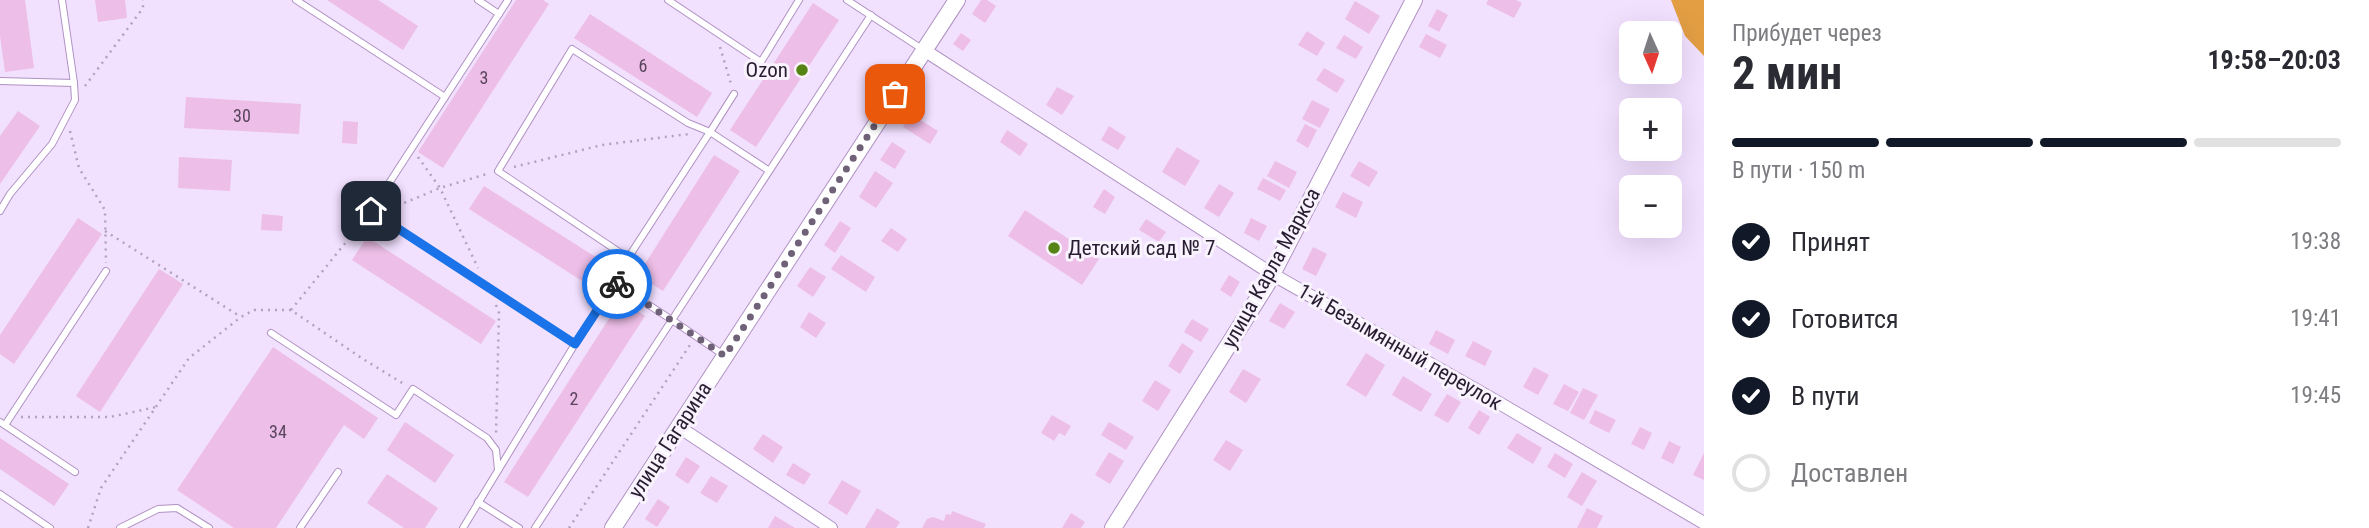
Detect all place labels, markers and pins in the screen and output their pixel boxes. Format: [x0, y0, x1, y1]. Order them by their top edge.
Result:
place label: Ozon [746, 58, 788, 82]
marker: Ozon [794, 62, 810, 78]
pin [865, 64, 925, 124]
pin [341, 181, 401, 241]
place label: Детский сад № 7 [1068, 236, 1215, 260]
marker: Детский сад № 7 [1046, 240, 1062, 256]

